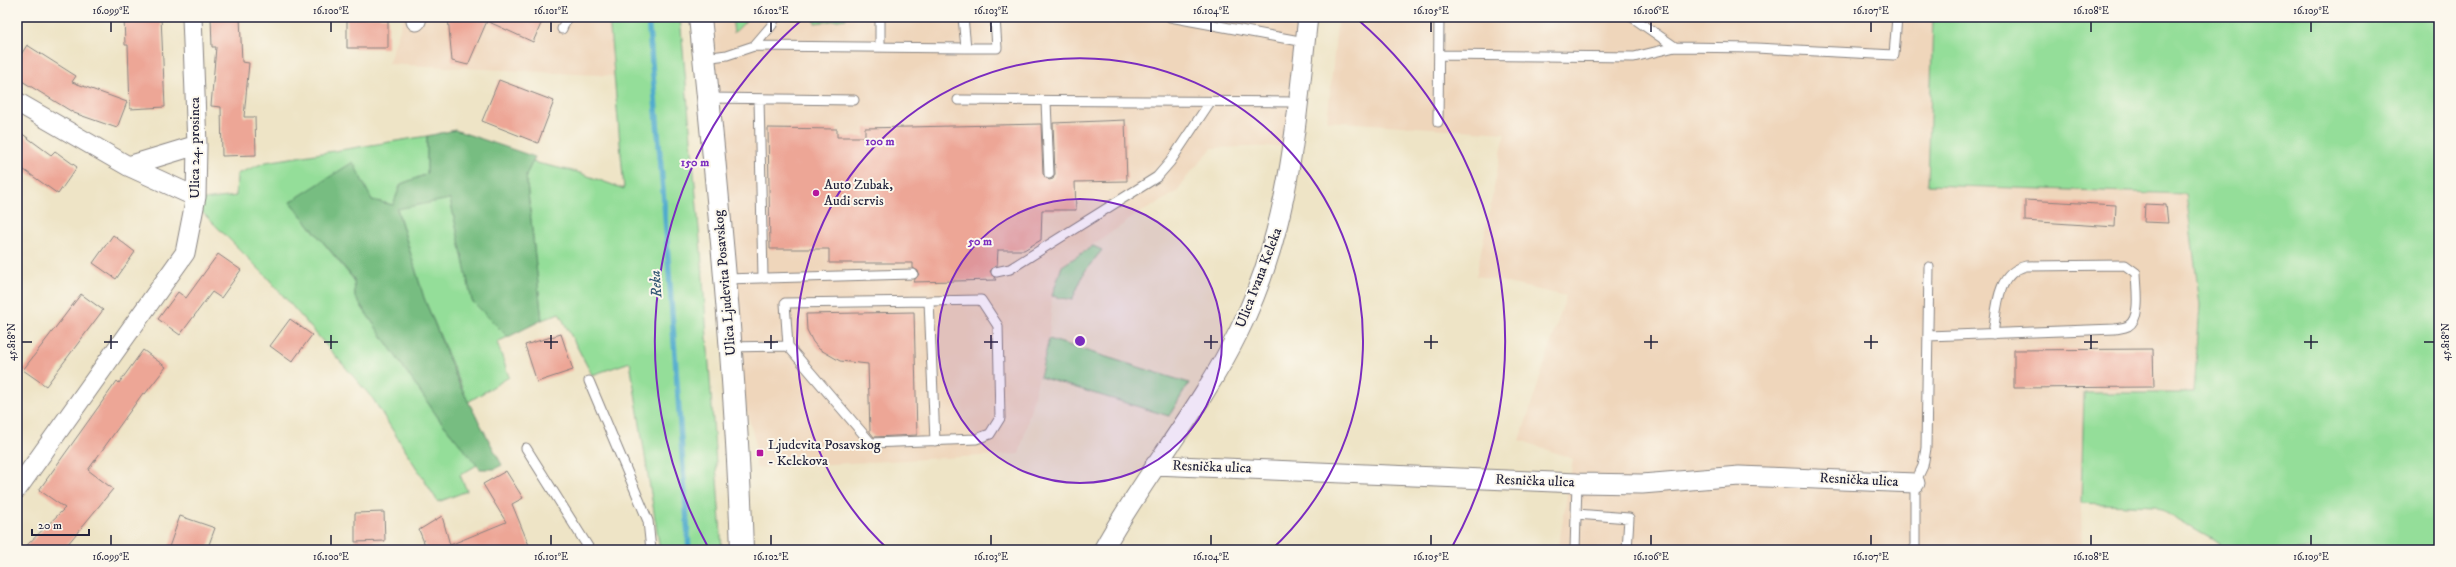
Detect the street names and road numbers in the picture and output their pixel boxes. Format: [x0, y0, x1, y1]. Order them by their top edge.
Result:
street label: Ulica 24. prosinca [186, 97, 204, 199]
street label: Ulica Ljudevita Posavskog [710, 209, 740, 357]
street label: Ulica Ivana Keleka [1232, 225, 1286, 331]
street label: Resnička ulica [1172, 457, 1252, 477]
street label: Resnička ulica [1819, 469, 1899, 491]
street label: Resnička ulica [1495, 471, 1575, 491]

